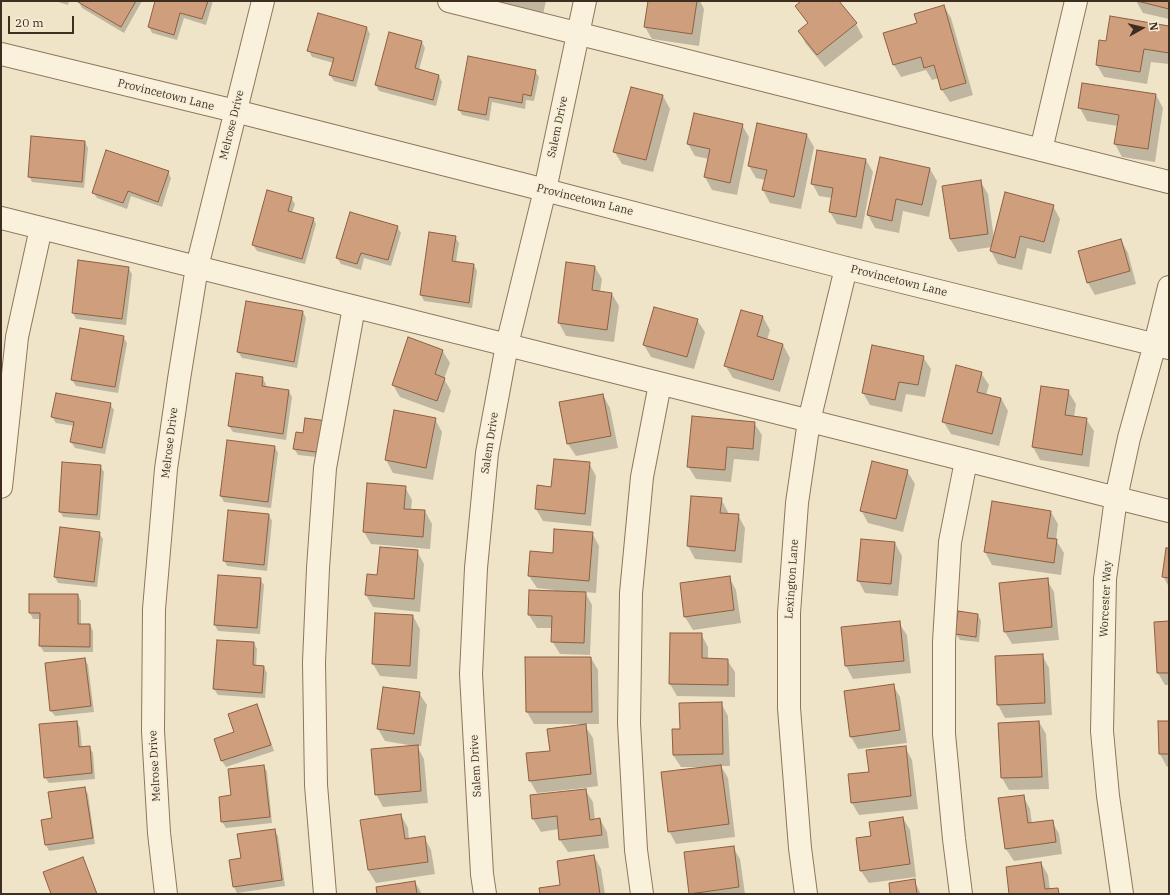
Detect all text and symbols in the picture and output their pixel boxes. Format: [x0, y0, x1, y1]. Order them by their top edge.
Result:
scale bar [10, 8, 76, 34]
north arrow [1122, 8, 1162, 48]
text: 20 m [15, 15, 44, 30]
text: N [1146, 21, 1161, 32]
street label: Provincetown Lane [116, 77, 216, 113]
street label: Melrose Drive [217, 89, 247, 161]
street label: Salem Drive [545, 95, 571, 159]
street label: Provincetown Lane [535, 182, 635, 218]
street label: Provincetown Lane [849, 263, 949, 299]
street label: Melrose Drive [159, 407, 181, 479]
street label: Salem Drive [479, 411, 501, 475]
street label: Lexington Lane [783, 539, 801, 619]
street label: Worcester Way [1097, 560, 1115, 638]
street label: Melrose Drive [147, 730, 163, 802]
street label: Salem Drive [468, 734, 484, 798]

